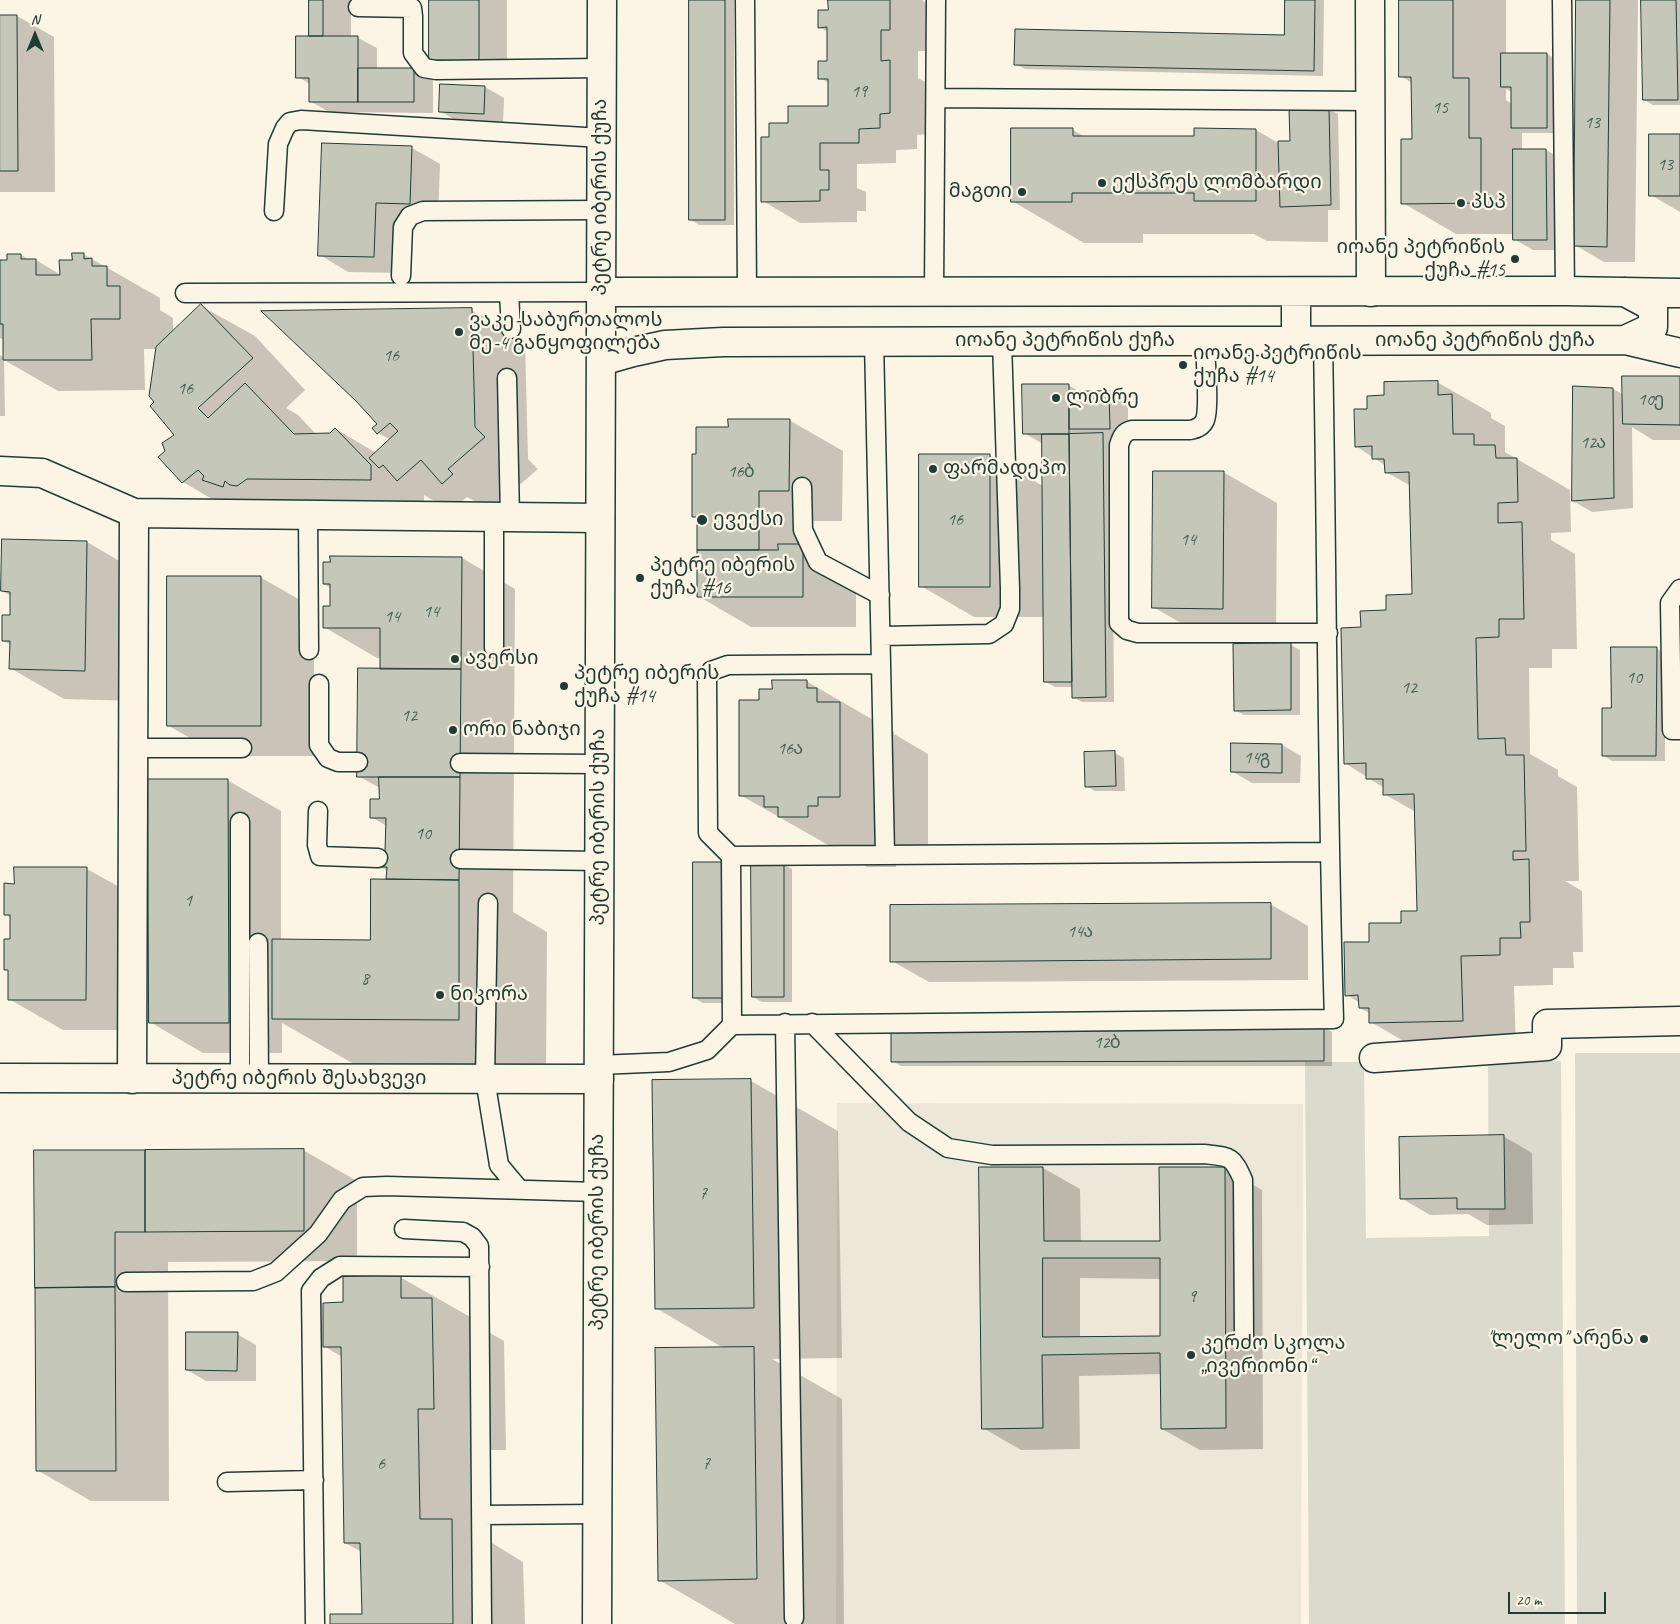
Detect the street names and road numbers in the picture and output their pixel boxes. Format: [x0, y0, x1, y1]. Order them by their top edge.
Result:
street label: პეტრე იბერის ქუჩა [589, 98, 613, 296]
street label: იოანე პეტრიწის ქუჩა [955, 329, 1175, 353]
street label: იოანე პეტრიწის ქუჩა [1375, 329, 1595, 353]
street label: პეტრე იბერის ქუჩა [587, 728, 611, 926]
street label: პეტრე იბერის შესახვევი [172, 1067, 426, 1091]
street label: პეტრე იბერის ქუჩა [586, 1133, 610, 1331]

